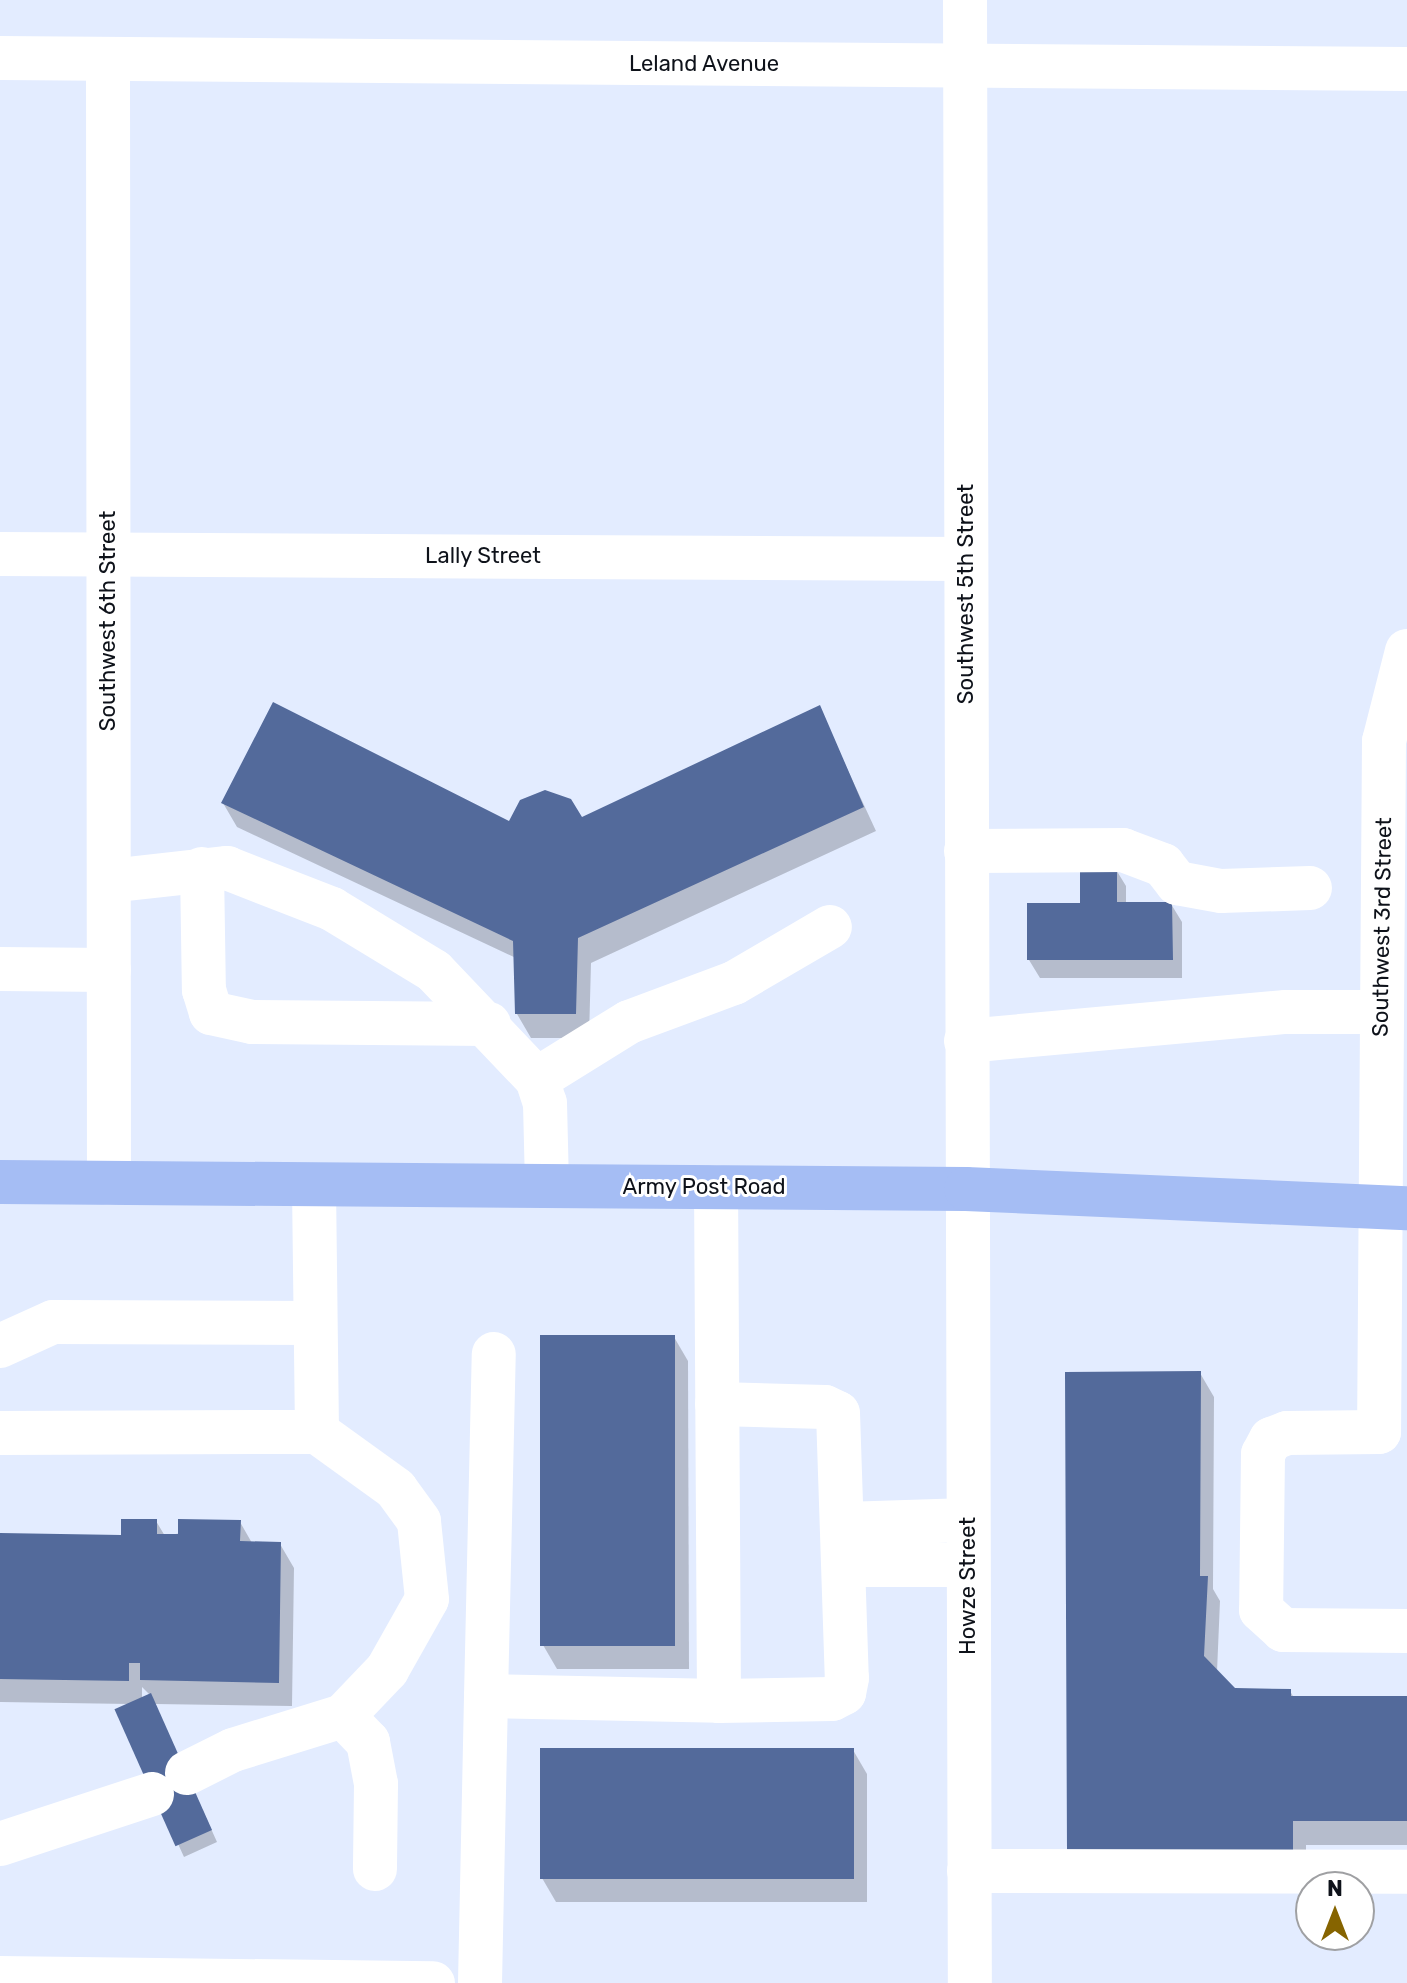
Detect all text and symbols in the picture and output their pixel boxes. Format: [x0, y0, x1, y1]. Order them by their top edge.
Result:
street label: Leland Avenue [629, 51, 779, 77]
street label: Southwest 5th Street [953, 484, 979, 704]
street label: Southwest 6th Street [95, 511, 121, 731]
street label: Lally Street [425, 543, 541, 569]
street label: Southwest 3rd Street [1367, 817, 1397, 1037]
street label: Army Post Road [622, 1174, 786, 1200]
street label: Howze Street [955, 1517, 981, 1655]
north arrow [1295, 1871, 1375, 1951]
text: N [1327, 1875, 1343, 1902]

